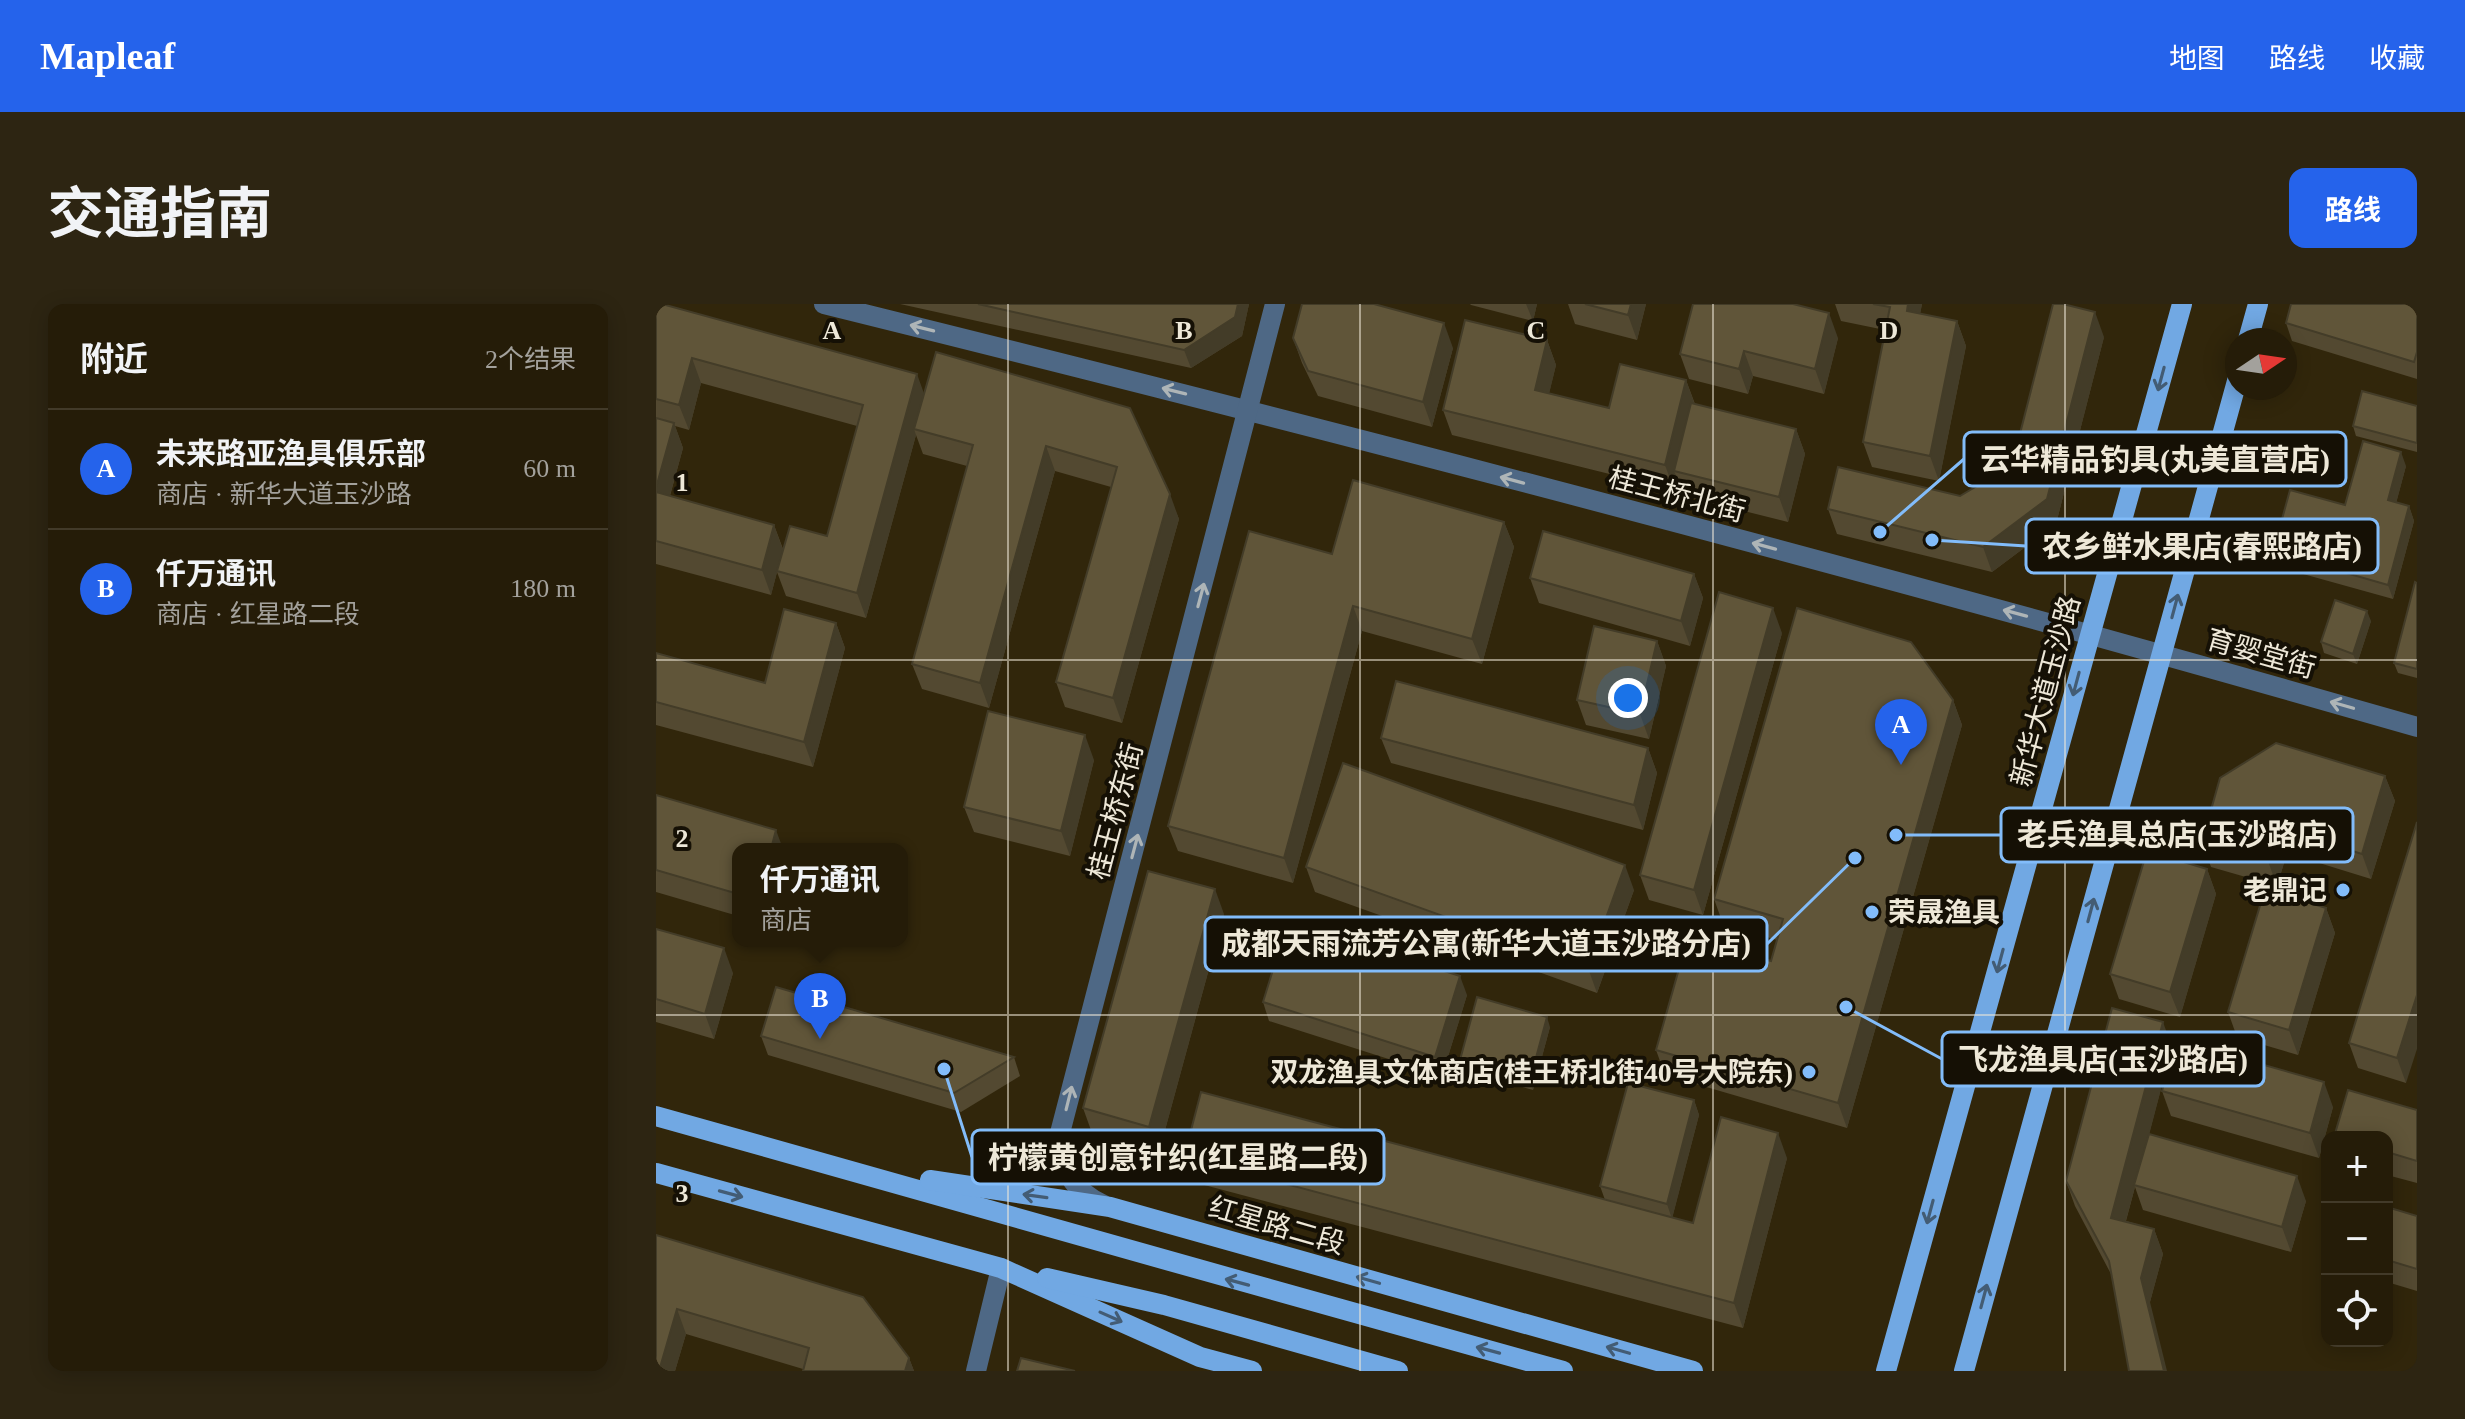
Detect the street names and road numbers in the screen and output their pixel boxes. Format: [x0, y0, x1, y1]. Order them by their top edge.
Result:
street label: 桂王桥北街 [1605, 461, 1749, 528]
street label: 新华大道玉沙路 [2005, 592, 2086, 790]
street label: 育婴堂街 [2203, 623, 2319, 684]
street label: 桂王桥东街 [1082, 739, 1149, 883]
street label: 红星路二段 [1205, 1191, 1348, 1260]

